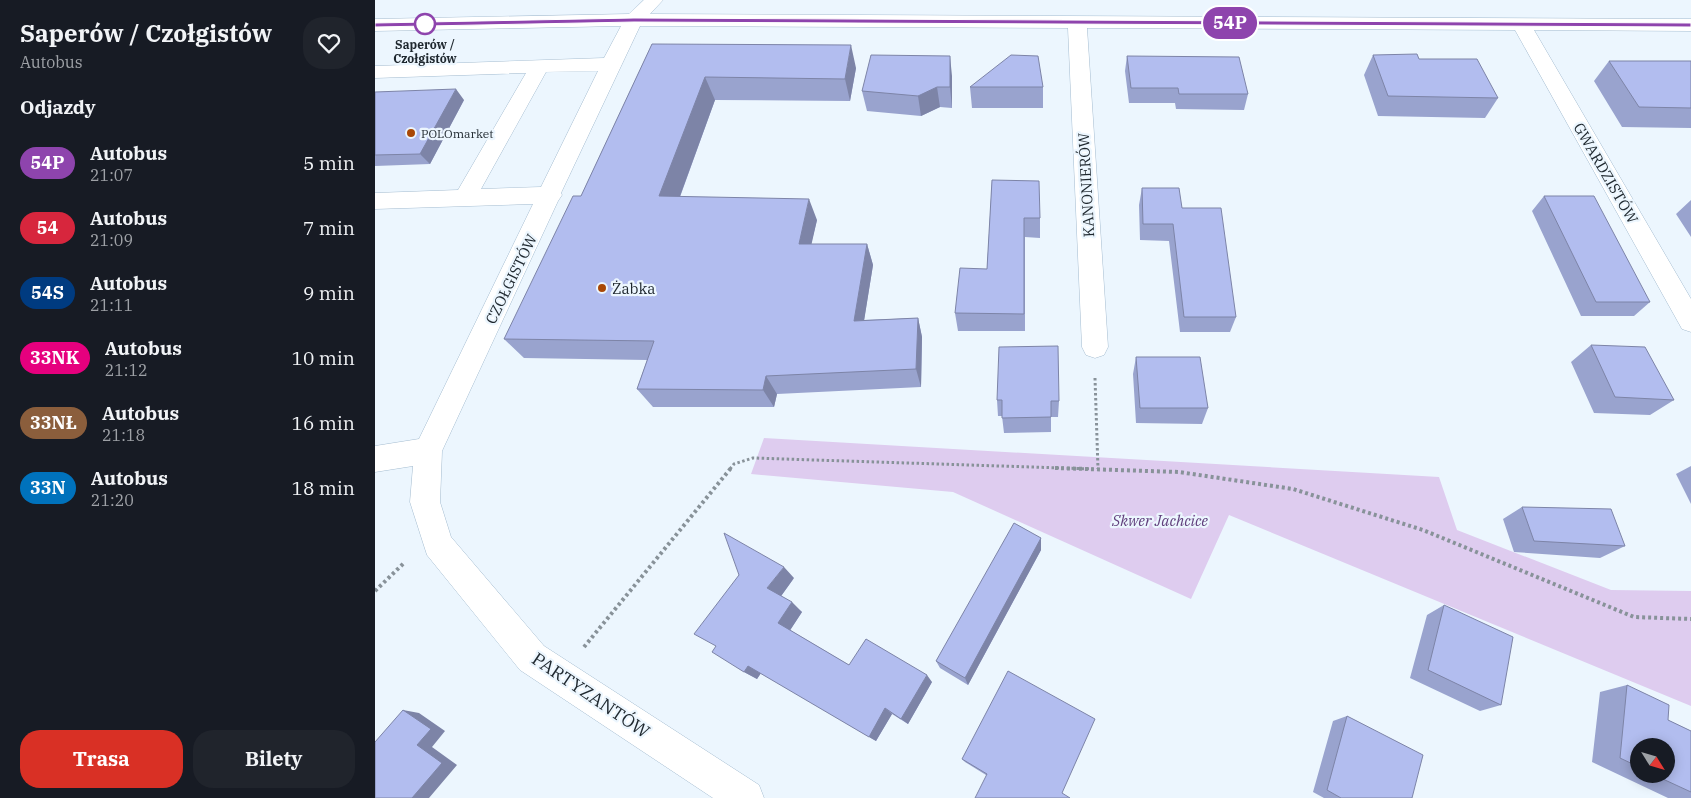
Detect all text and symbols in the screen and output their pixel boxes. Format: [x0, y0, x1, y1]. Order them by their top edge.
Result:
line badge: 54P [1201, 7, 1259, 39]
text: 54P [1213, 11, 1247, 34]
marker: Saperów / Czołgistów [414, 13, 436, 35]
text: Saperów / Czołgistów [20, 17, 272, 49]
button: heart [303, 17, 355, 69]
place label: Saperów / Czołgistów [393, 37, 457, 66]
text: Autobus [20, 52, 83, 72]
text: Odjazdy [20, 95, 96, 119]
street label: GWARDZISTÓW [1569, 119, 1643, 227]
place label: POLOmarket [421, 126, 493, 141]
marker: POLOmarket [405, 127, 417, 139]
street label: KANONIERÓW [1074, 132, 1098, 238]
text: Autobus [90, 141, 167, 165]
text: 54P [31, 151, 64, 174]
text: 5 min [303, 151, 355, 175]
text: 21:07 [90, 165, 133, 185]
text: Autobus [90, 206, 167, 230]
text: 54 [37, 216, 58, 239]
text: 7 min [303, 216, 355, 240]
text: 21:09 [90, 230, 133, 250]
street label: CZOŁGISTÓW [481, 231, 541, 327]
text: Autobus [90, 271, 167, 295]
place label: Żabka [612, 279, 656, 298]
text: 54S [31, 281, 64, 304]
text: 9 min [303, 281, 355, 305]
marker: Żabka [596, 282, 608, 294]
text: 21:11 [90, 295, 133, 315]
text: Autobus [105, 336, 182, 360]
text: 33NK [30, 346, 80, 369]
text: 10 min [292, 346, 355, 370]
text: 21:12 [105, 360, 148, 380]
text: Autobus [102, 401, 179, 425]
text: 33NŁ [30, 411, 77, 434]
text: 16 min [292, 411, 355, 435]
text: 21:18 [102, 425, 145, 445]
text: Autobus [91, 466, 168, 490]
text: 33N [30, 476, 66, 499]
text: 18 min [292, 476, 355, 500]
text: 21:20 [91, 490, 134, 510]
park label: Skwer Jachcice [1111, 511, 1208, 530]
street label: PARTYZANTÓW [528, 647, 655, 743]
button: Trasa [20, 730, 183, 788]
button: Bilety [193, 730, 355, 788]
north arrow [1630, 738, 1675, 782]
map controls [1630, 738, 1675, 783]

